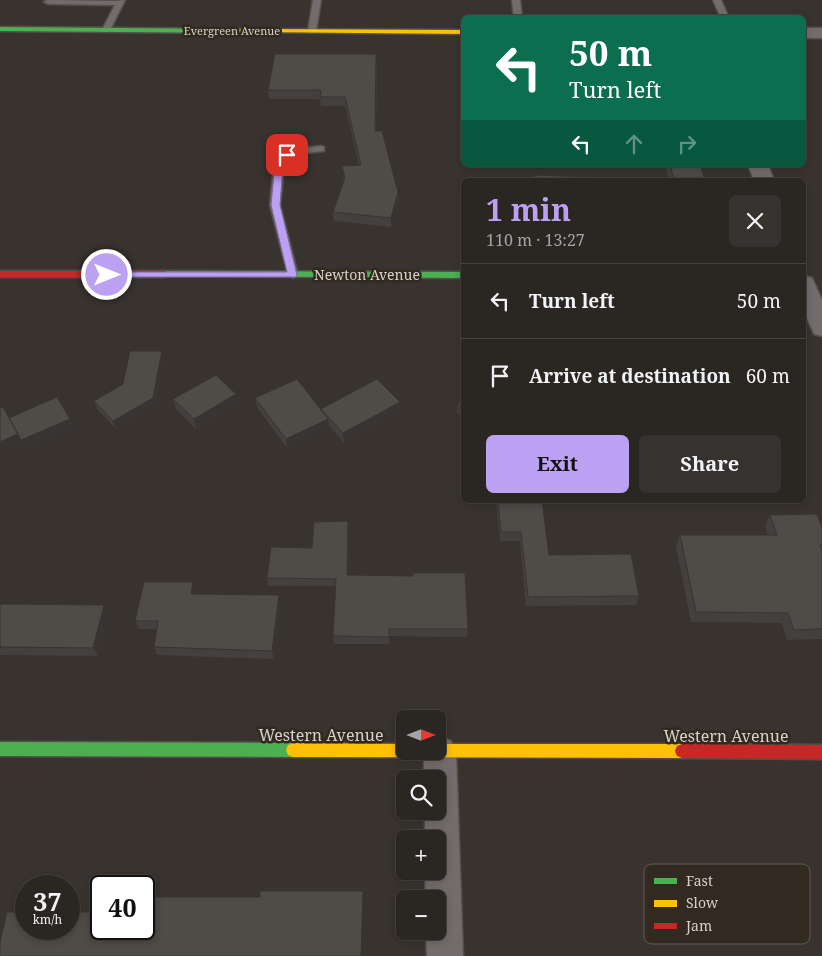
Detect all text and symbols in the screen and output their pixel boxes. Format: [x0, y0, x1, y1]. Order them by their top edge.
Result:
street label: Evergreen Avenue [184, 23, 280, 38]
text: 50 m [569, 29, 652, 76]
icon: left [486, 35, 551, 100]
text: Turn left [569, 74, 661, 104]
icon: left [567, 130, 595, 158]
icon: ahead [620, 130, 648, 158]
icon: right [673, 130, 701, 158]
pin [266, 134, 308, 176]
icon: arrive [273, 141, 301, 169]
text: 1 min [486, 189, 571, 230]
button: close [729, 195, 781, 247]
text: 110 m · 13:27 [486, 229, 585, 251]
position arrow [80, 248, 132, 300]
street label: Newton Avenue [314, 265, 420, 284]
icon: left [486, 287, 514, 315]
text: Turn left [529, 288, 615, 314]
text: 50 m [737, 288, 781, 314]
icon: arrive [486, 362, 514, 390]
text: Arrive at destination [529, 363, 731, 389]
text: 60 m [746, 363, 790, 389]
button: Exit [486, 435, 629, 493]
button: Share [639, 435, 781, 493]
north arrow [396, 710, 446, 760]
map controls [396, 710, 446, 940]
street label: Western Avenue [259, 724, 383, 746]
street label: Western Avenue [664, 725, 788, 747]
button: search [396, 770, 446, 820]
button: + [396, 830, 446, 880]
legend [644, 864, 810, 944]
text: Fast [686, 871, 713, 890]
speed limit sign: 40 [90, 875, 155, 940]
text: 37 [33, 884, 62, 918]
button: − [396, 890, 446, 940]
text: Slow [686, 893, 719, 912]
text: km/h [33, 911, 62, 928]
text: Jam [685, 916, 712, 935]

